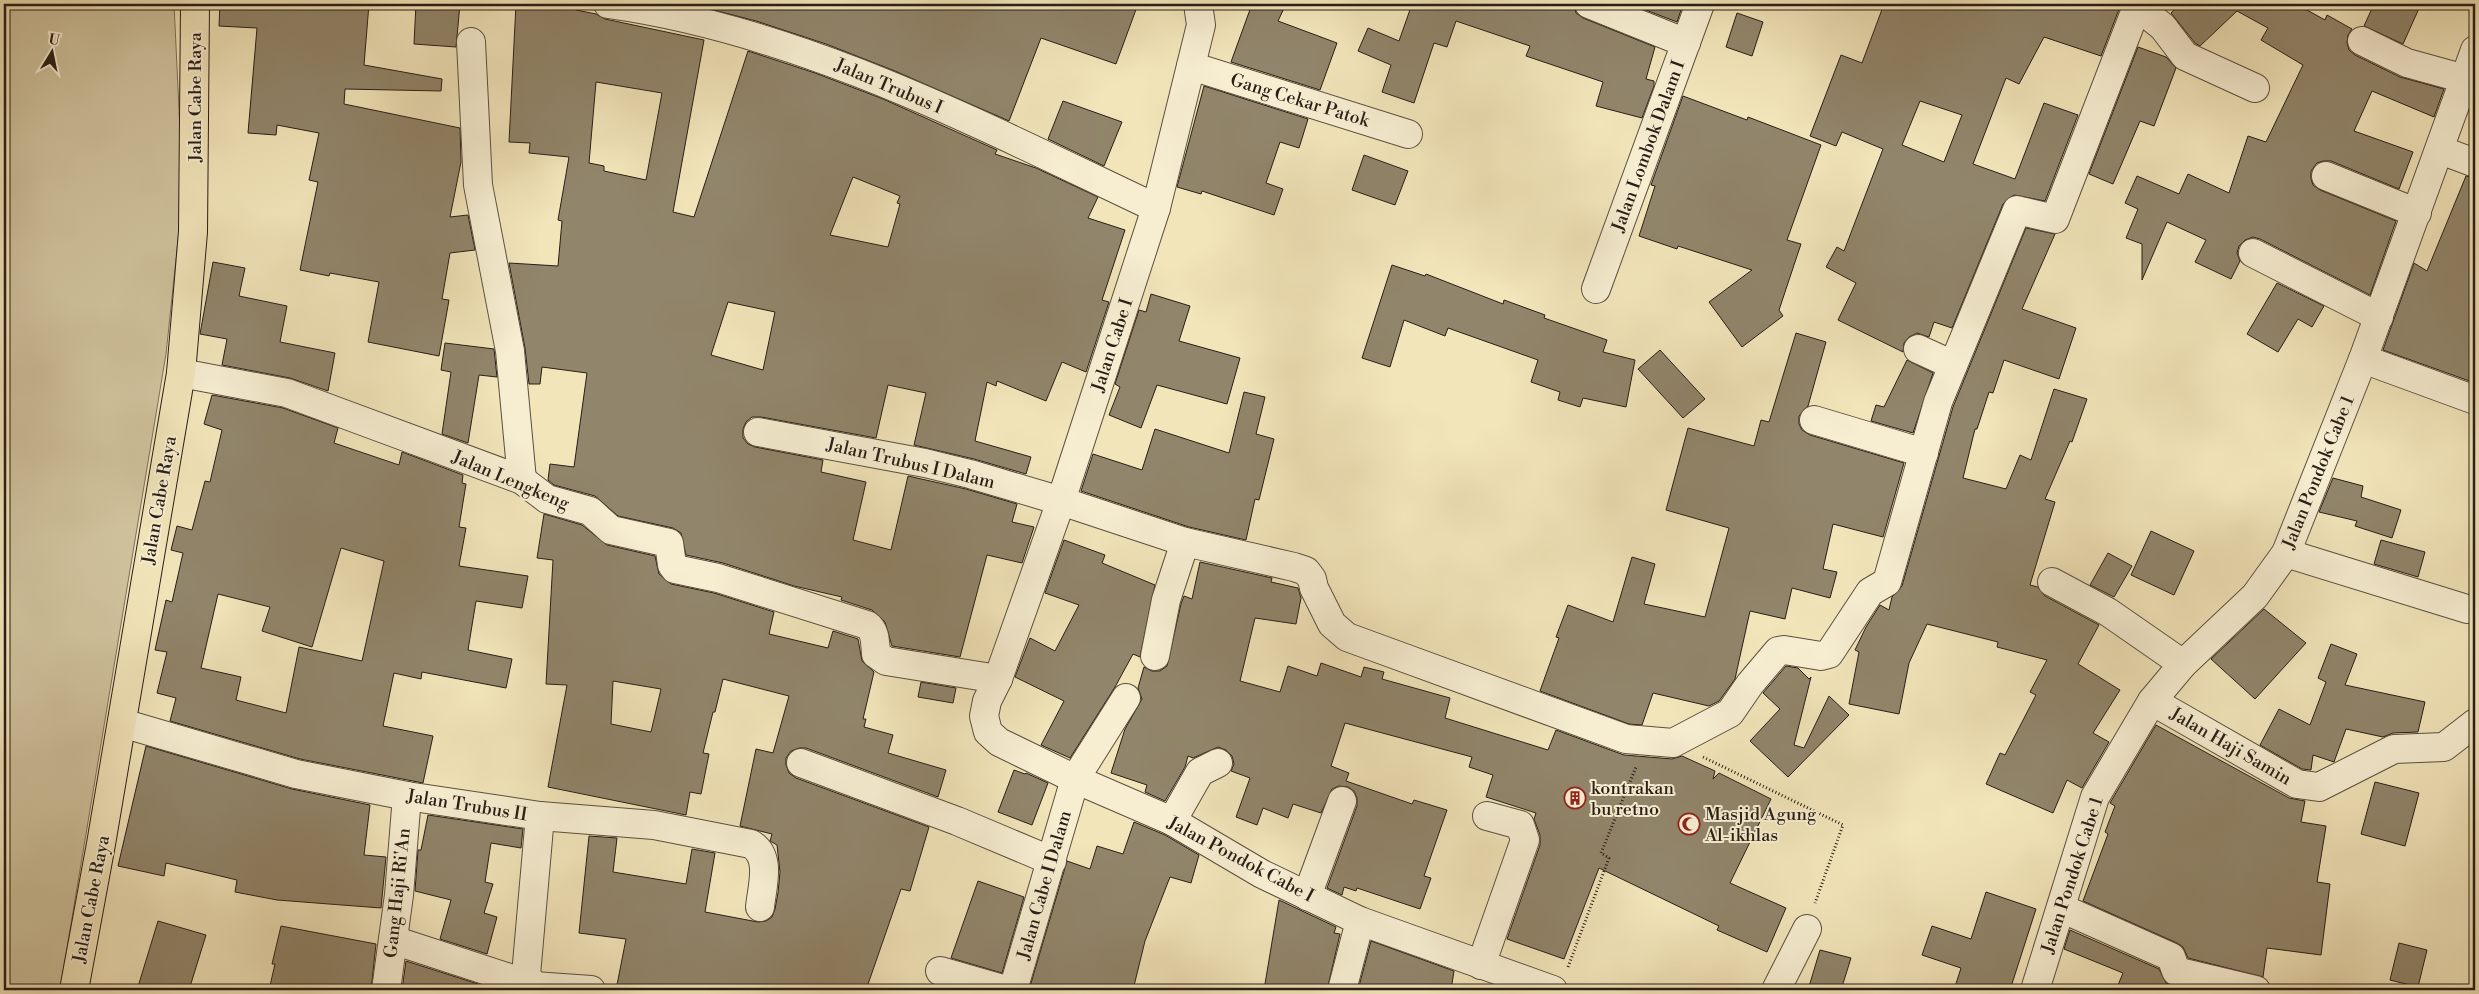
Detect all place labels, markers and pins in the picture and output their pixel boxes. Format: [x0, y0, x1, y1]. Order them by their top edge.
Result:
place label: kontrakan bu retno [1591, 777, 1674, 821]
building icon: kontrakan bu retno [1563, 786, 1587, 810]
place label: Masjid Agung Al-ikhlas [1704, 803, 1817, 847]
mosque icon: Masjid Agung Al-ikhlas [1677, 812, 1701, 836]

